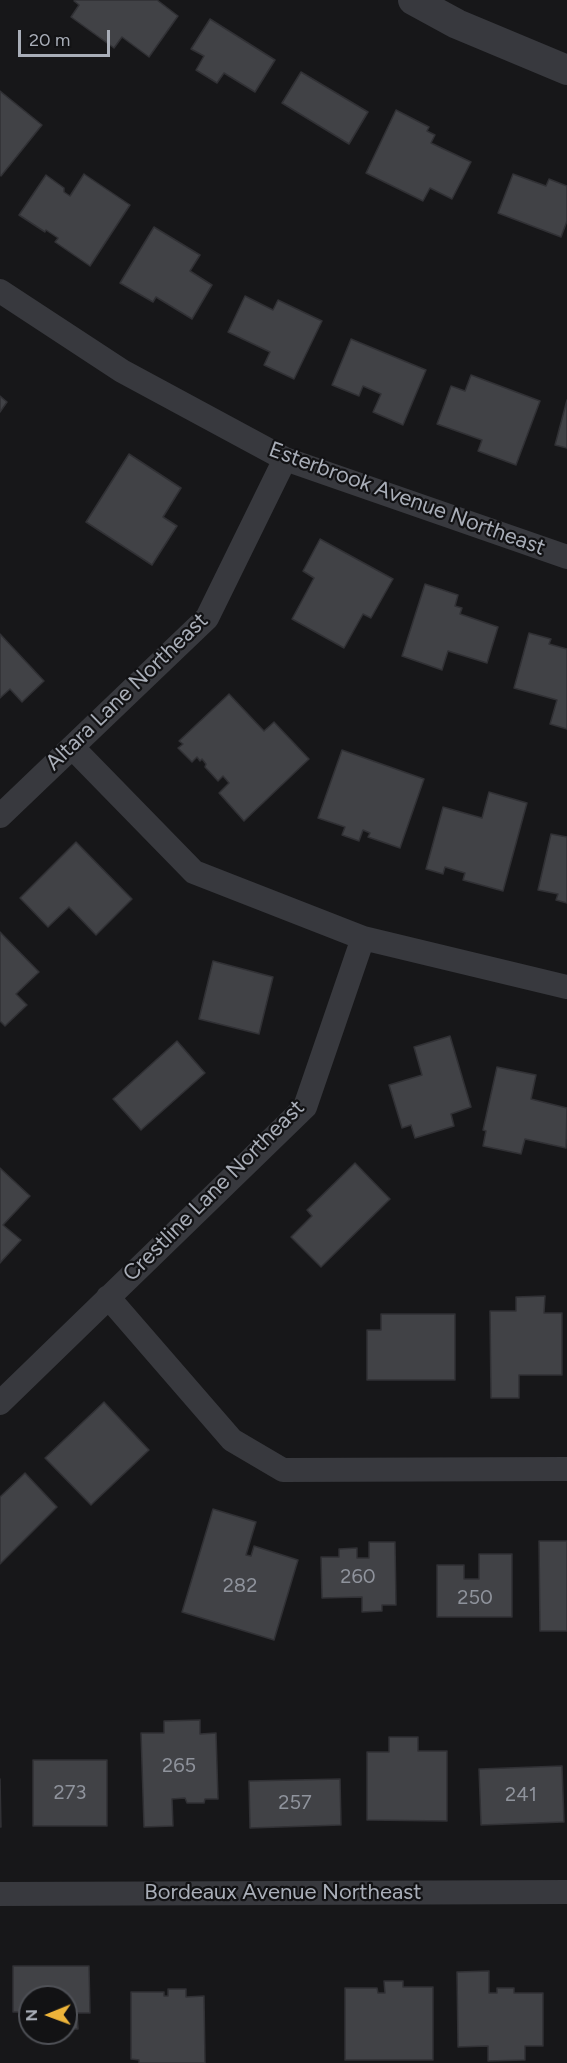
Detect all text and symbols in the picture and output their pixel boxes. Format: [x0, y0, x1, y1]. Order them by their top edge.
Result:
scale bar [21, 18, 112, 56]
text: 20 m [29, 29, 70, 51]
street label: Esterbrook Avenue Northeast [265, 437, 549, 561]
street label: Altara Lane Northeast [40, 608, 214, 776]
street label: Crestline Lane Northeast [118, 1095, 310, 1287]
house number: 260 [340, 1565, 376, 1589]
house number: 282 [223, 1574, 257, 1598]
house number: 250 [457, 1586, 493, 1610]
house number: 265 [162, 1754, 196, 1778]
house number: 273 [54, 1781, 86, 1805]
house number: 241 [505, 1783, 537, 1807]
house number: 257 [278, 1791, 312, 1815]
street label: Bordeaux Avenue Northeast [144, 1880, 422, 1906]
north arrow [18, 1985, 78, 2045]
text: N [22, 2009, 41, 2022]

